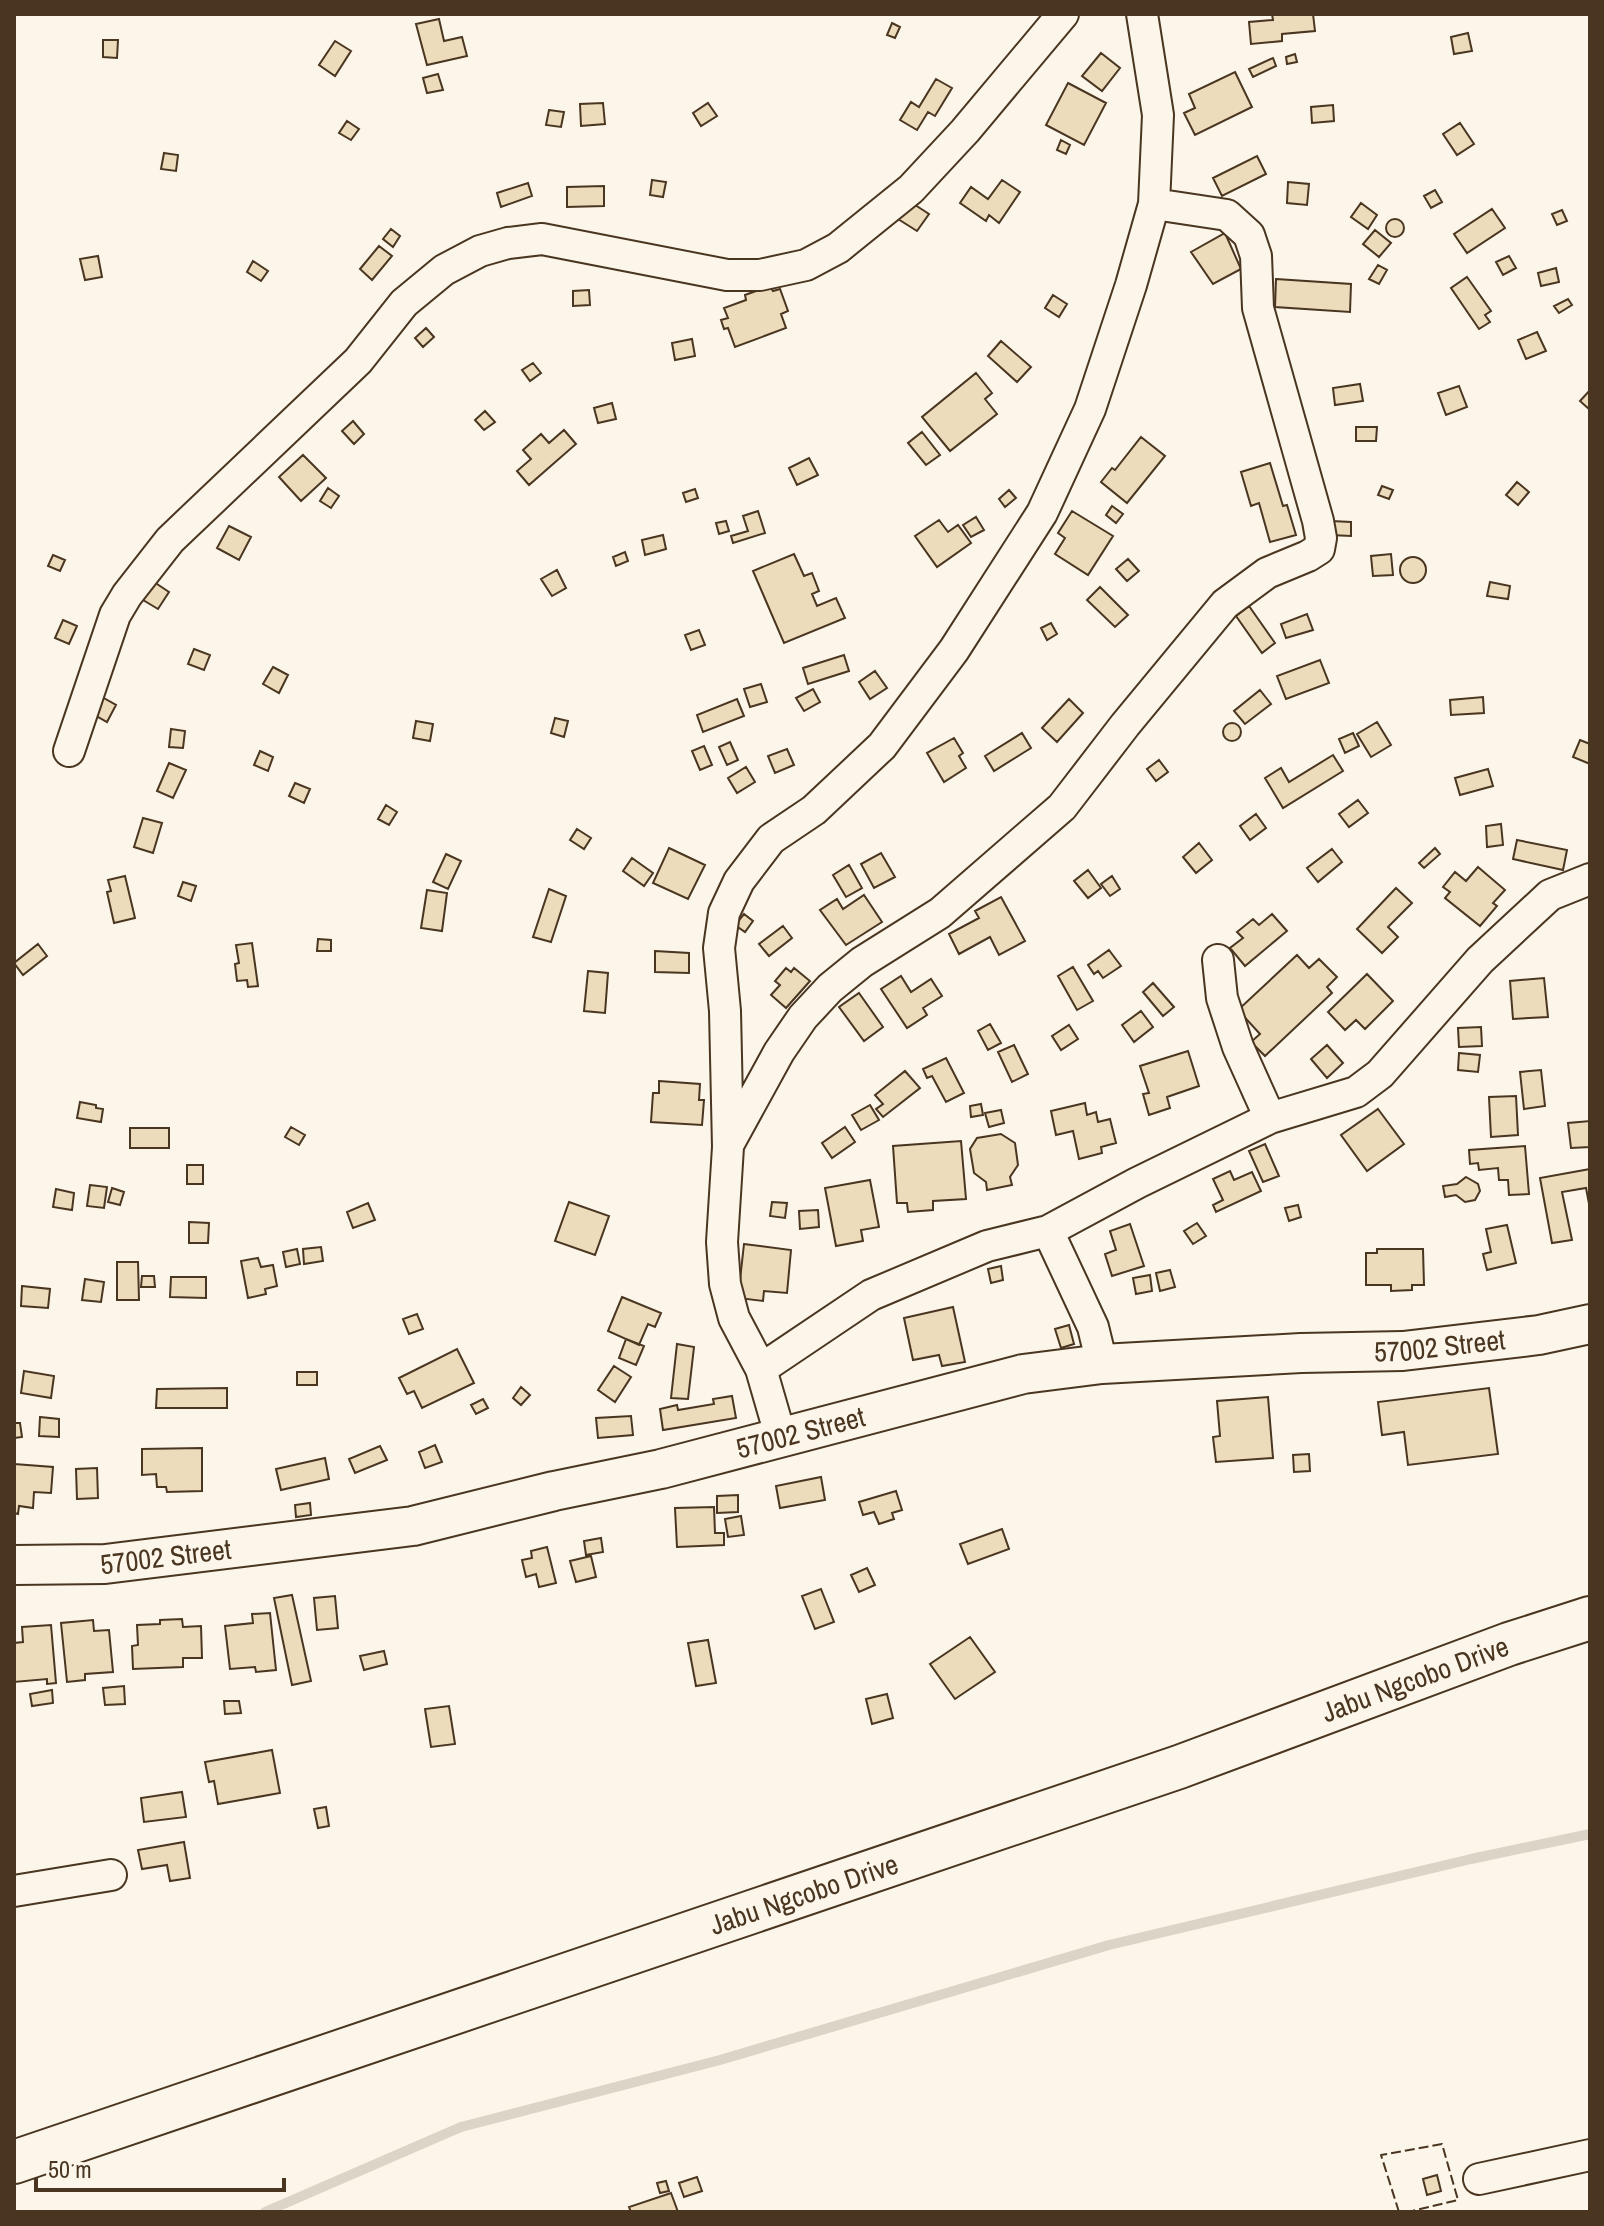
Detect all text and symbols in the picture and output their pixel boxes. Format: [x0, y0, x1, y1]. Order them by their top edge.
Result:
street label: 57002 Street [1374, 1320, 1507, 1371]
street label: 57002 Street [732, 1397, 869, 1467]
street label: 57002 Street [98, 1530, 233, 1583]
street label: Jabu Ngcobo Drive [1316, 1627, 1514, 1731]
street label: Jabu Ngcobo Drive [705, 1845, 903, 1944]
scale bar [36, 2142, 284, 2192]
text: 50 m [48, 2153, 92, 2185]

